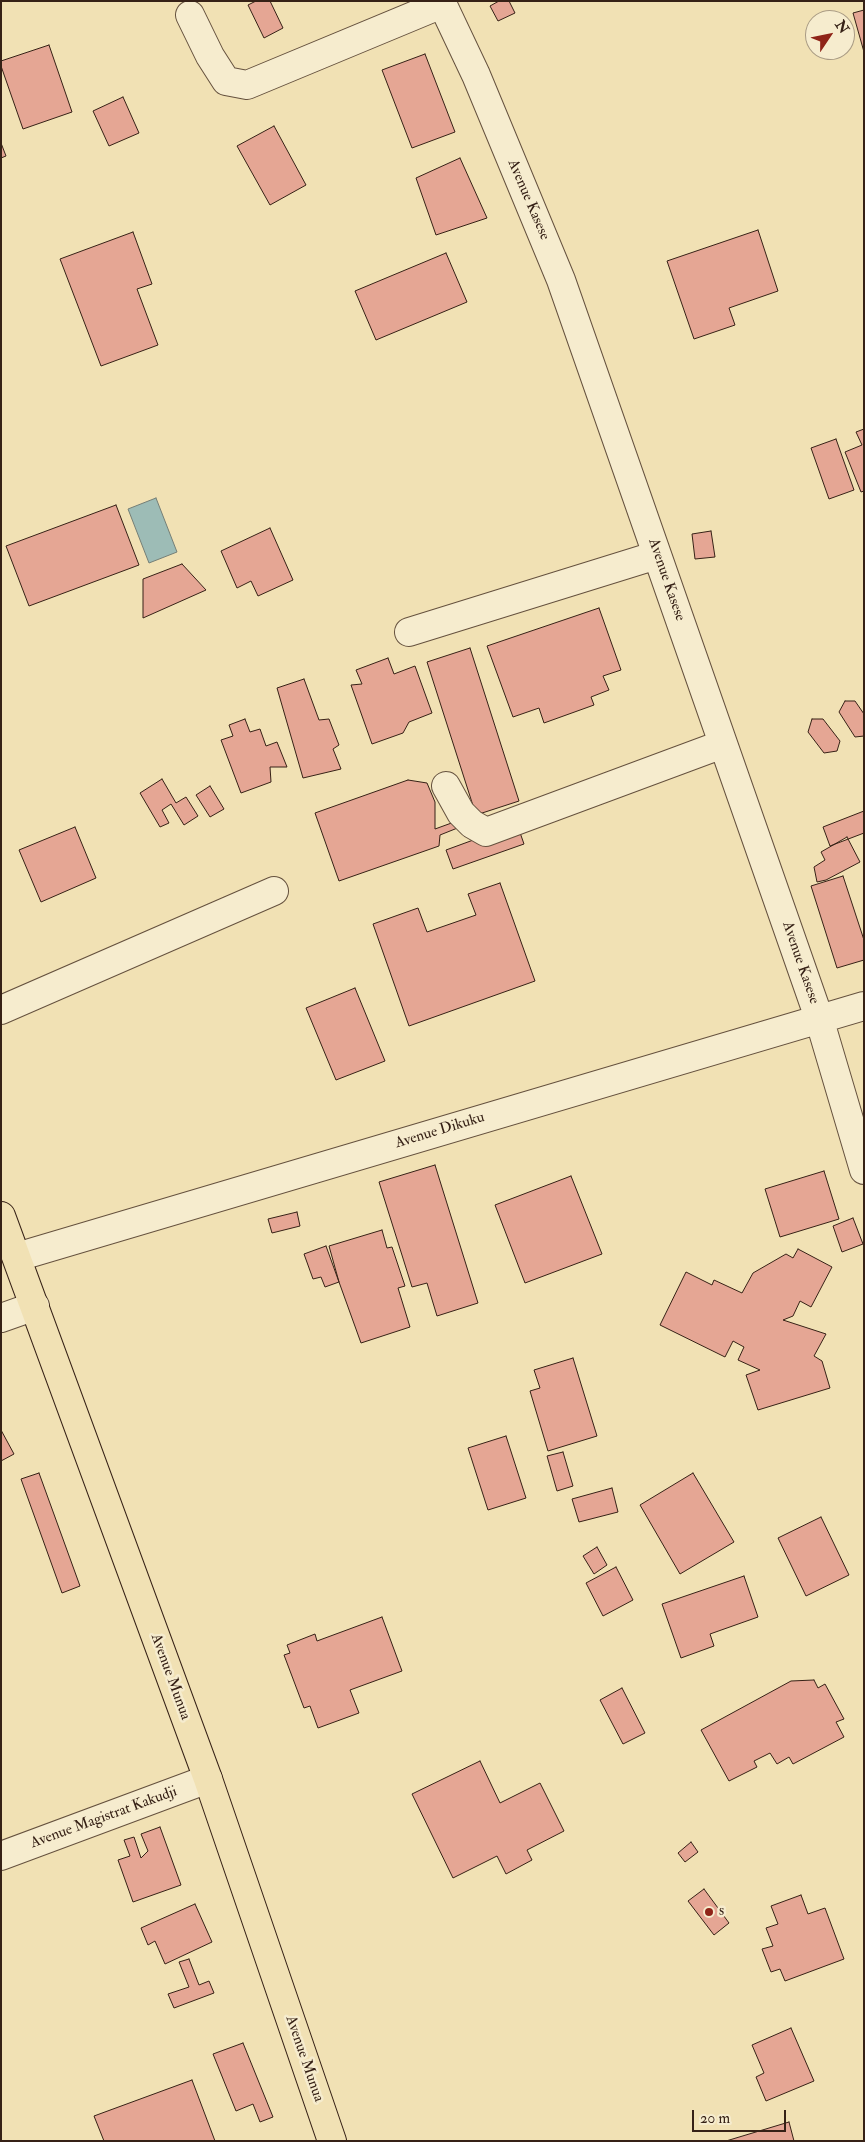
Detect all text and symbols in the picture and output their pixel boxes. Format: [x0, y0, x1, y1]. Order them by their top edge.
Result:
north arrow [805, 10, 855, 60]
text: N [831, 17, 853, 37]
street label: Avenue Kasese [503, 157, 553, 243]
street label: Avenue Kasese [643, 536, 689, 624]
street label: Avenue Kasese [777, 919, 823, 1007]
street label: Avenue Dikuku [393, 1109, 487, 1153]
street label: Avenue Munua [146, 1632, 194, 1722]
street label: Avenue Magistrat Kakudji [28, 1783, 180, 1853]
place label: s [719, 1903, 724, 1921]
marker: s [703, 1906, 715, 1918]
street label: Avenue Munua [281, 2013, 327, 2105]
scale bar [695, 2100, 789, 2132]
text: 20 m [700, 2109, 730, 2128]

